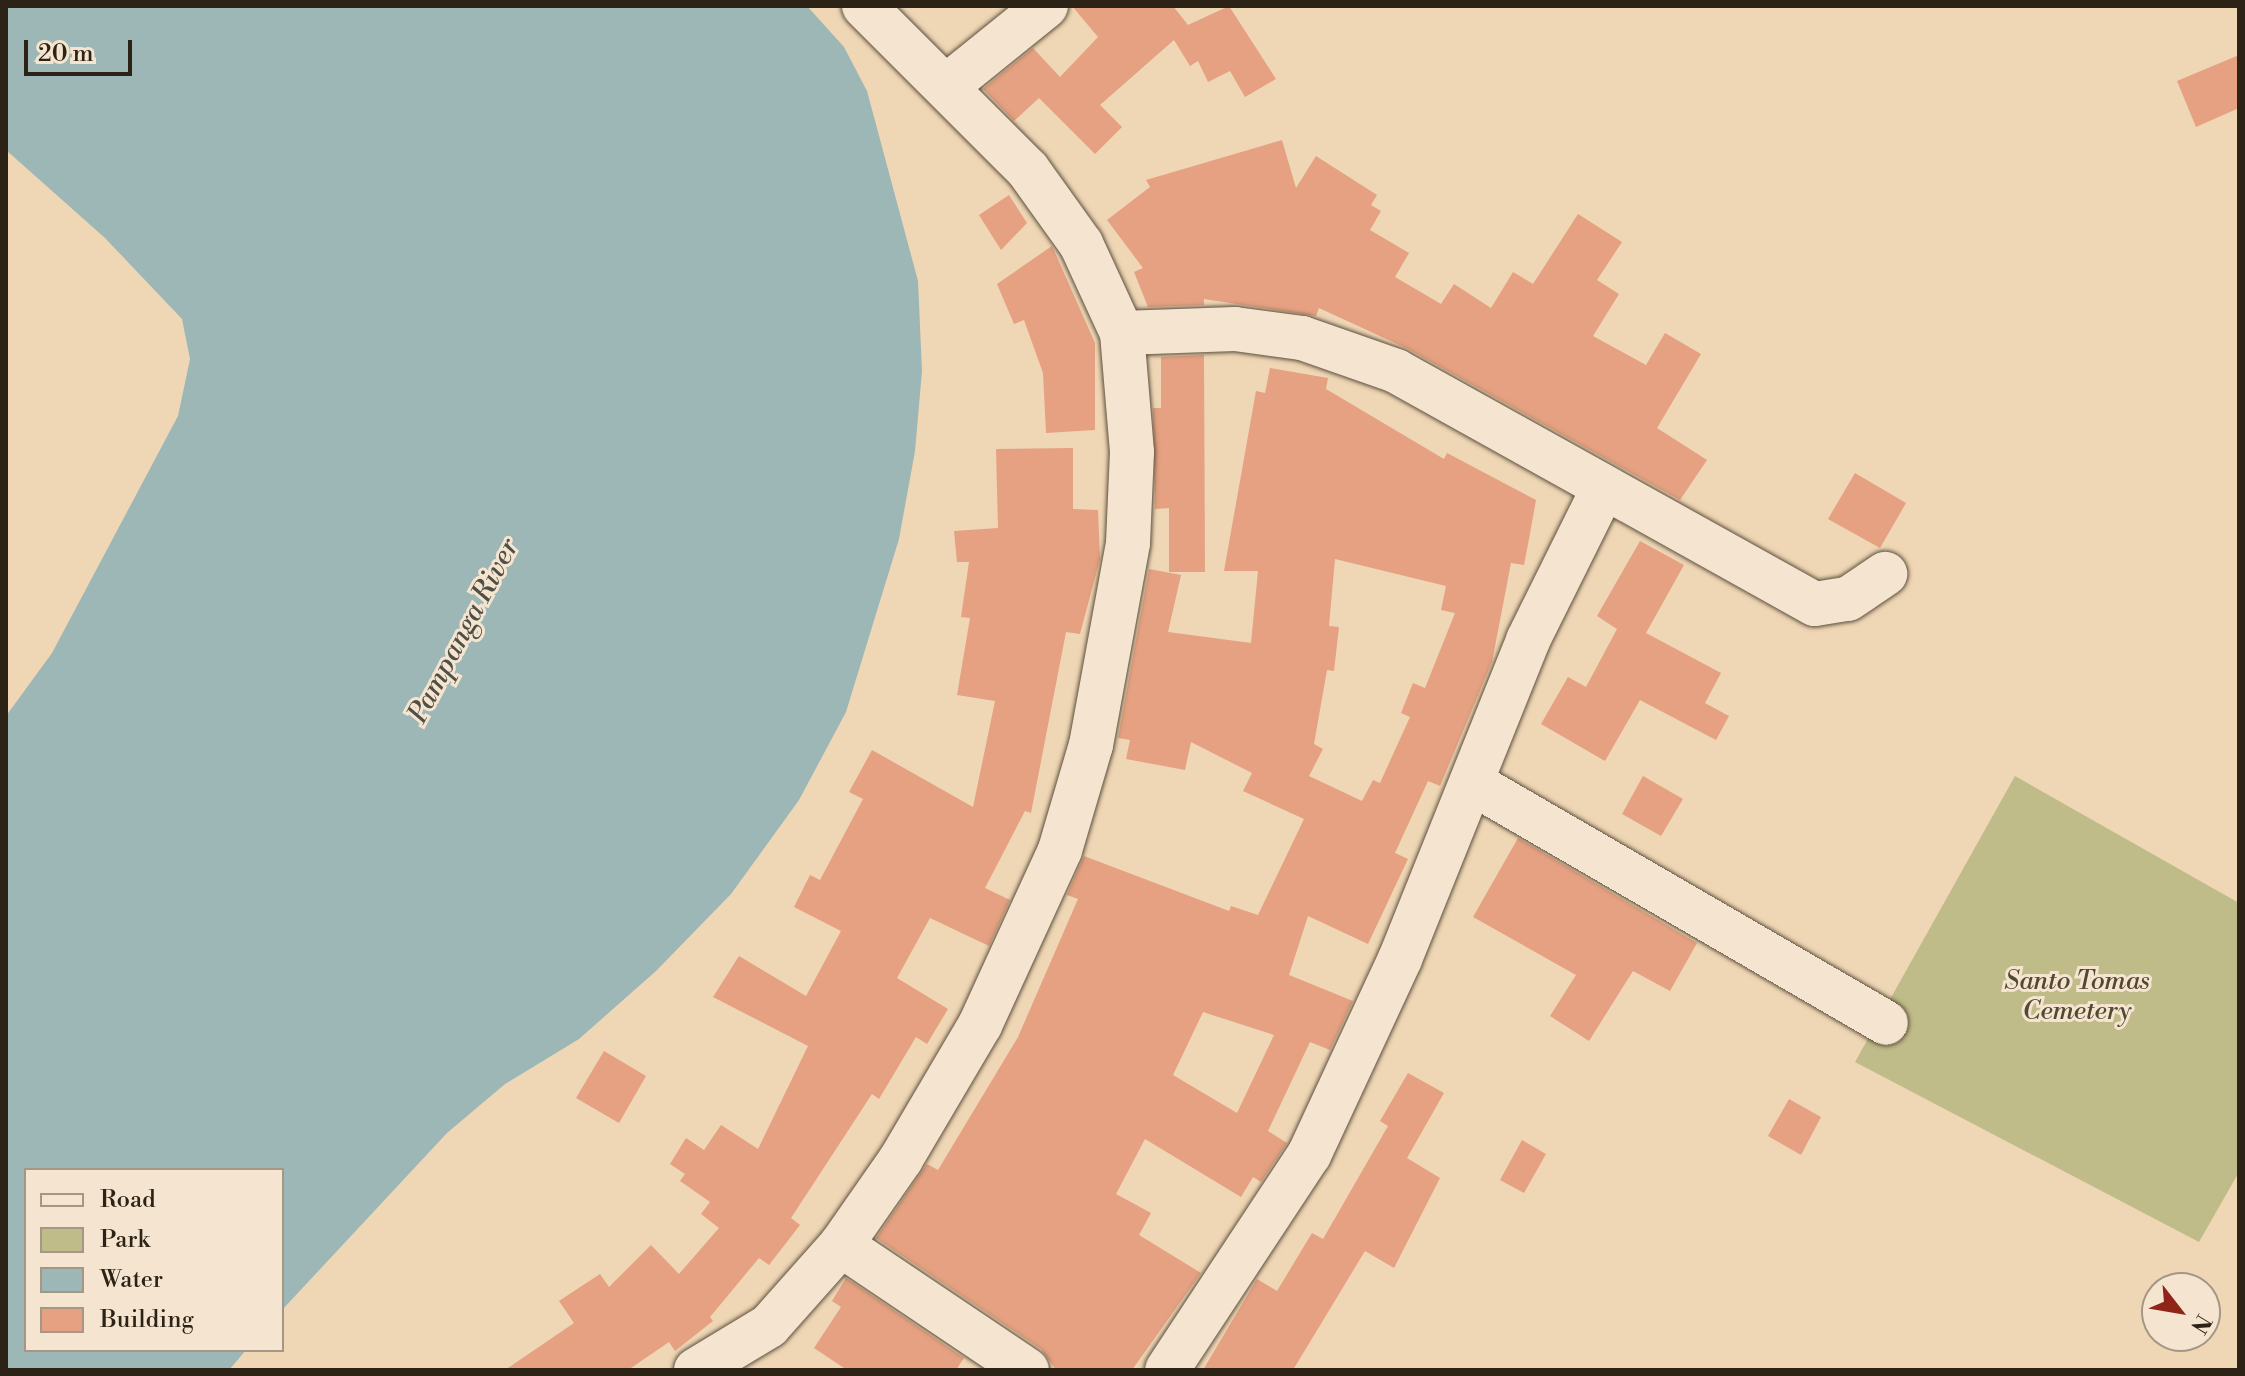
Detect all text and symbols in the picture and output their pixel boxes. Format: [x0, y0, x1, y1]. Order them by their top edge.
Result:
scale bar [28, 24, 136, 74]
text: 20 m [38, 39, 94, 69]
water label: Pampanga River [401, 533, 527, 729]
park label: Santo Tomas Cemetery [2004, 966, 2150, 1028]
legend [24, 1168, 284, 1352]
text: Road [100, 1185, 156, 1215]
text: Park [100, 1225, 150, 1255]
text: Water [100, 1265, 163, 1295]
north arrow [2141, 1272, 2221, 1352]
text: Building [100, 1305, 194, 1335]
text: N [2184, 1309, 2216, 1338]

